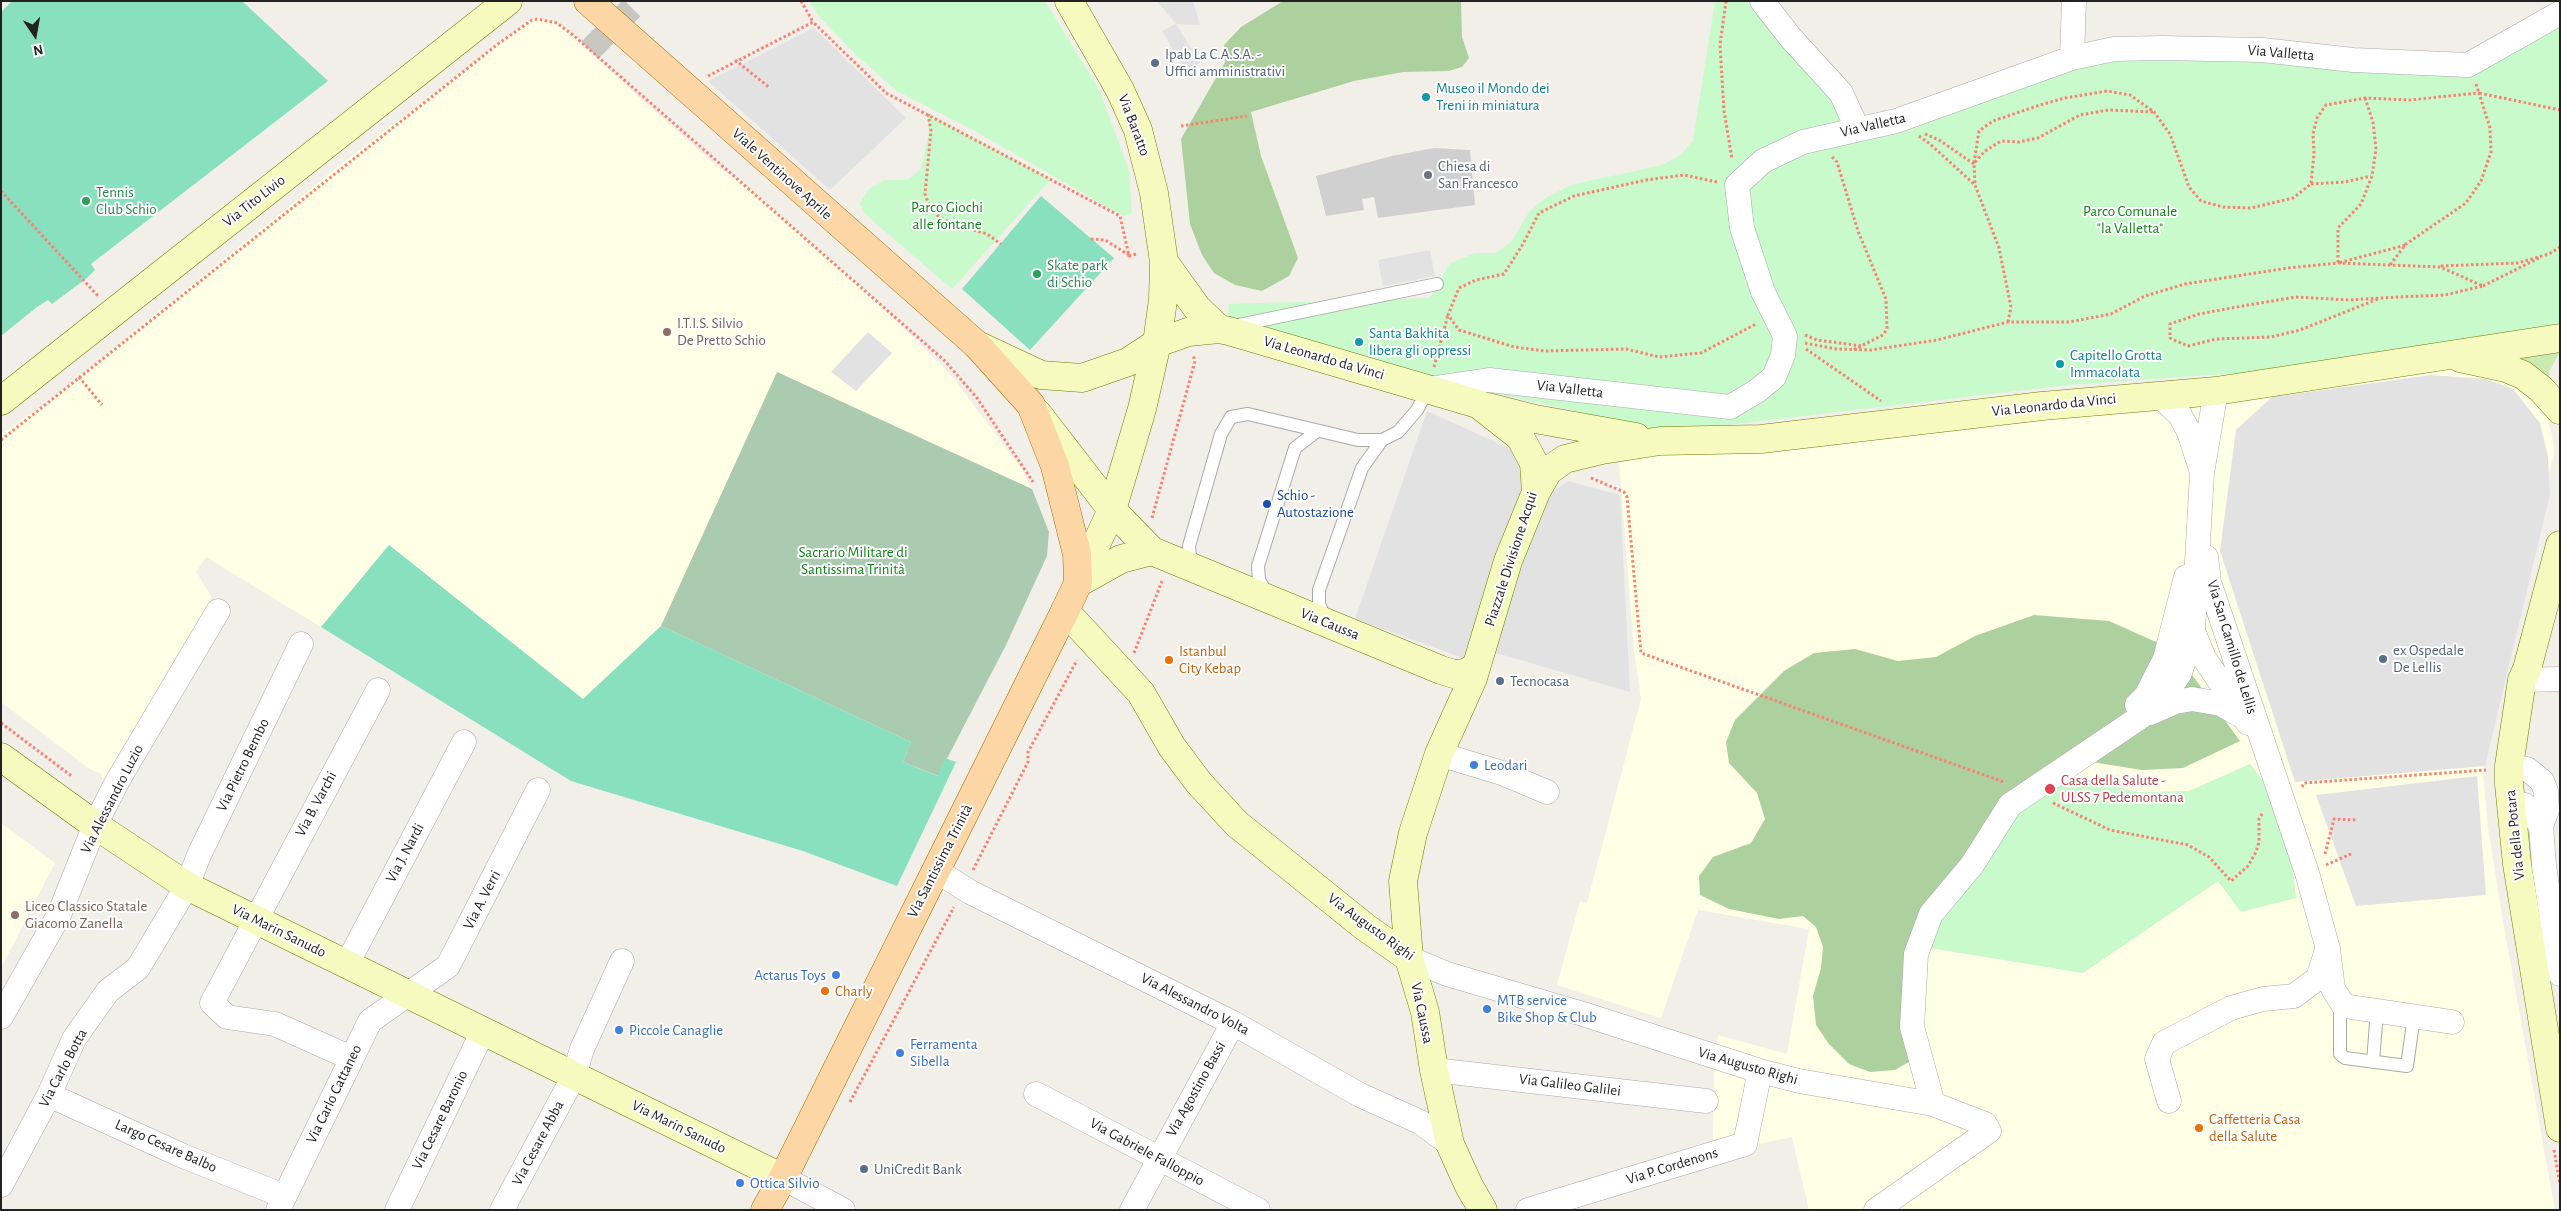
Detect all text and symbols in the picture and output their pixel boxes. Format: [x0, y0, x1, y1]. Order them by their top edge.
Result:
north arrow [10, 10, 60, 60]
street label: Via Valletta [2247, 41, 2315, 65]
text: N [32, 42, 44, 58]
place label: Ipab La C.A.S.A. - Uffici amministrativi [1165, 45, 1285, 80]
marker: Ipab La C.A.S.A. - Uffici amministrativi [1149, 57, 1161, 69]
place label: Museo il Mondo dei Treni in miniatura [1436, 79, 1550, 114]
marker: Museo il Mondo dei Treni in miniatura [1420, 91, 1432, 103]
street label: Via Baratto [1114, 92, 1154, 158]
street label: Via Valletta [1838, 109, 1908, 141]
street label: Viale Ventinove Aprile [728, 124, 836, 224]
place label: Chiesa di San Francesco [1438, 157, 1518, 192]
marker: Chiesa di San Francesco [1422, 169, 1434, 181]
street label: Via Tito Livio [219, 171, 289, 231]
place label: Tennis Club Schio [96, 183, 157, 218]
marker: Tennis Club Schio [80, 195, 92, 207]
park label: Parco Giochi alle fontane [911, 198, 983, 233]
park label: Parco Comunale "la Valletta" [2083, 202, 2177, 237]
place label: Skate park di Schio [1047, 256, 1107, 291]
marker: Skate park di Schio [1031, 268, 1043, 280]
place label: I.T.I.S. Silvio De Pretto Schio [677, 314, 766, 349]
place label: Santa Bakhita libera gli oppressi [1369, 324, 1471, 359]
marker: I.T.I.S. Silvio De Pretto Schio [661, 326, 673, 338]
street label: Via Leonardo da Vinci [1261, 332, 1387, 384]
marker: Santa Bakhita libera gli oppressi [1353, 336, 1365, 348]
place label: Capitello Grotta Immacolata [2070, 346, 2162, 381]
marker: Capitello Grotta Immacolata [2054, 358, 2066, 370]
street label: Via Valletta [1536, 376, 1604, 402]
street label: Via Leonardo da Vinci [1991, 390, 2117, 420]
place label: Schio - Autostazione [1277, 486, 1354, 521]
street label: Piazzale Divisione Acqui [1481, 489, 1541, 629]
marker: Schio - Autostazione [1261, 498, 1273, 510]
park label: Sacrario Militare di Santissima Trinità [798, 543, 908, 578]
street label: Via San Camillo de Lellis [2203, 578, 2261, 716]
street label: Via Caussa [1298, 604, 1362, 644]
place label: ex Ospedale De Lellis [2393, 641, 2464, 676]
place label: Istanbul City Kebap [1179, 642, 1241, 677]
marker: ex Ospedale De Lellis [2377, 653, 2389, 665]
marker: Istanbul City Kebap [1163, 654, 1175, 666]
place label: Tecnocasa [1510, 672, 1569, 690]
marker: Tecnocasa [1494, 675, 1506, 687]
street label: Via Pietro Bembo [213, 716, 273, 814]
street label: Via Alessandro Luzio [77, 742, 147, 856]
place label: Leodari [1484, 756, 1527, 774]
marker: Leodari [1468, 759, 1480, 771]
street label: Via B. Varchi [291, 768, 341, 840]
place label: Casa della Salute - ULSS 7 Pedemontana [2061, 771, 2184, 806]
marker: Casa della Salute - ULSS 7 Pedemontana [2043, 782, 2057, 796]
street label: Via della Potara [2501, 789, 2529, 881]
street label: Via Santissima Trinità [904, 801, 976, 921]
street label: Via J. Nardi [382, 820, 428, 886]
street label: Via A. Verri [459, 867, 505, 933]
street label: Via Augusto Righi [1324, 889, 1418, 965]
place label: Liceo Classico Statale Giacomo Zanella [25, 897, 147, 932]
street label: Via Marin Sanudo [229, 900, 329, 962]
marker: Liceo Classico Statale Giacomo Zanella [9, 909, 21, 921]
place label: Actarus Toys [754, 966, 826, 984]
marker: Actarus Toys [830, 969, 842, 981]
street label: Via Alessandro Volta [1138, 969, 1252, 1039]
street label: Via Caussa [1407, 981, 1437, 1045]
place label: Charly [835, 982, 872, 1000]
marker: Charly [819, 985, 831, 997]
place label: MTB service Bike Shop & Club [1497, 991, 1597, 1026]
marker: MTB service Bike Shop & Club [1481, 1003, 1493, 1015]
place label: Piccole Canaglie [629, 1021, 723, 1039]
marker: Piccole Canaglie [613, 1024, 625, 1036]
street label: Via Carlo Botta [35, 1026, 91, 1110]
place label: Ferramenta Sibella [910, 1035, 978, 1070]
street label: Via Agostino Bassi [1162, 1038, 1230, 1140]
street label: Via Carlo Cattaneo [302, 1042, 366, 1146]
street label: Via Augusto Righi [1696, 1043, 1800, 1089]
marker: Ferramenta Sibella [894, 1047, 906, 1059]
street label: Via Cesare Baronio [408, 1067, 472, 1173]
street label: Via Galileo Galilei [1518, 1070, 1622, 1100]
street label: Via Marin Sanudo [629, 1096, 729, 1158]
street label: Via Cesare Abba [508, 1098, 568, 1188]
place label: Caffetteria Casa della Salute [2209, 1110, 2301, 1145]
street label: Via Gabriele Falloppio [1087, 1114, 1207, 1190]
street label: Largo Cesare Balbo [112, 1115, 220, 1177]
marker: Caffetteria Casa della Salute [2193, 1122, 2205, 1134]
street label: Via P. Cordenons [1624, 1144, 1720, 1188]
place label: UniCredit Bank [874, 1160, 962, 1178]
marker: UniCredit Bank [858, 1163, 870, 1175]
place label: Ottica Silvio [750, 1174, 819, 1192]
marker: Ottica Silvio [734, 1177, 746, 1189]

